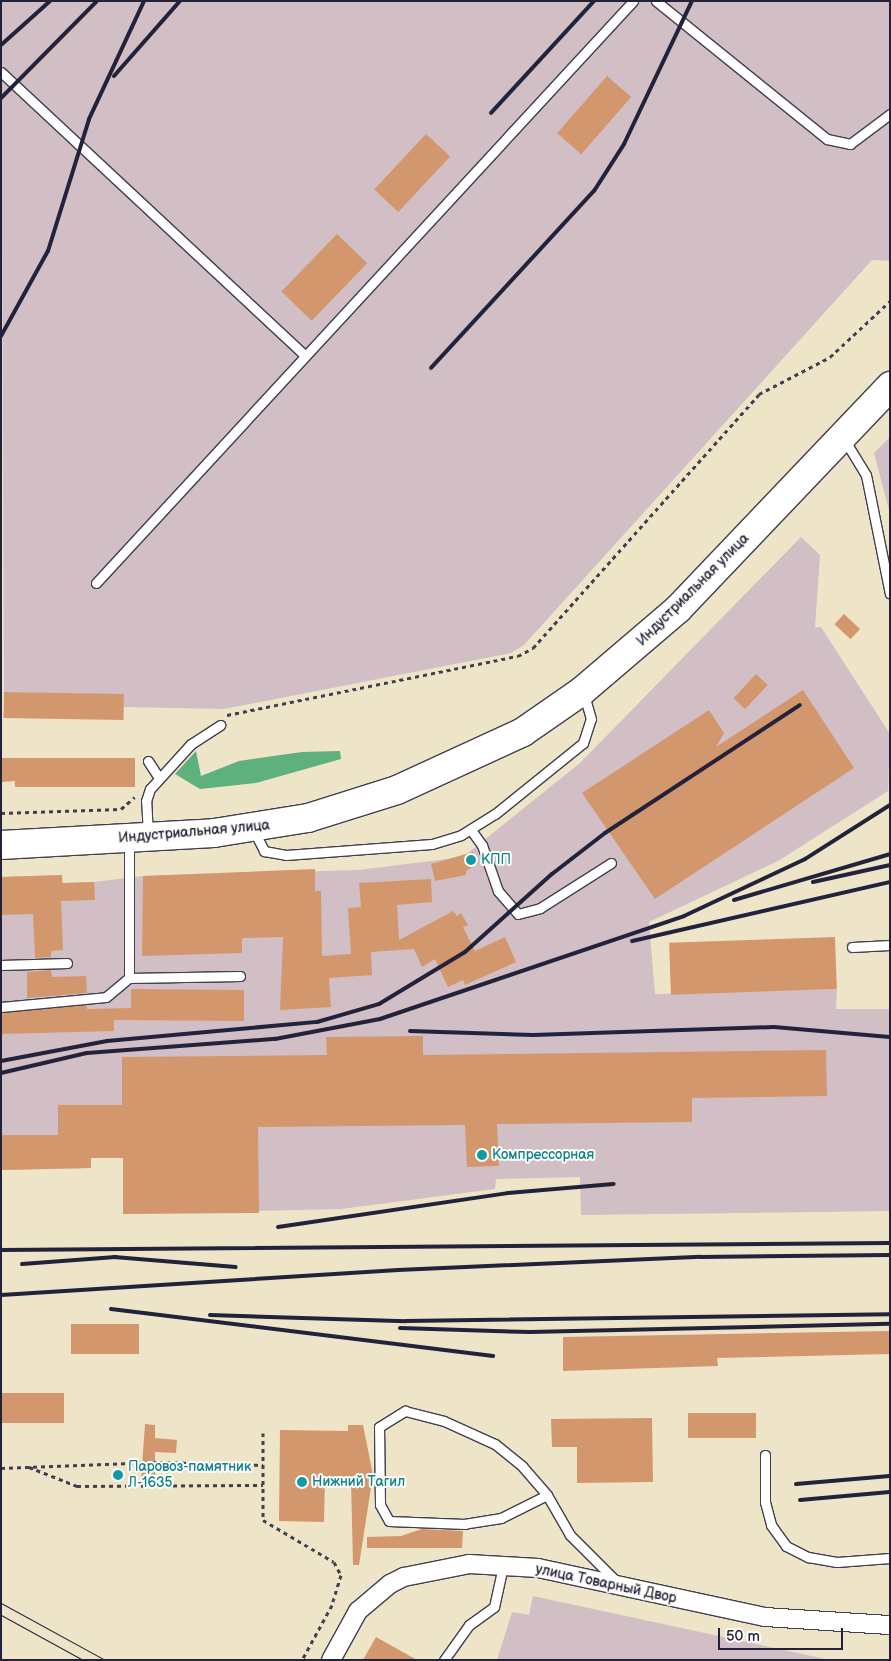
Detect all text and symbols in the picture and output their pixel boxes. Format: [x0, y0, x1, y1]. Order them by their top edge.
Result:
street label: Индустриальная улица [633, 530, 753, 650]
street label: Индустриальная улица [118, 817, 270, 847]
place label: КПП [481, 852, 511, 868]
marker: КПП [465, 854, 477, 866]
place label: Компрессорная [492, 1147, 594, 1163]
marker: Компрессорная [476, 1149, 488, 1161]
place label: Паровоз-памятник Л-1635 [128, 1459, 251, 1491]
marker: Паровоз-памятник Л-1635 [112, 1469, 124, 1481]
place label: Нижний Тагил [312, 1474, 405, 1490]
marker: Нижний Тагил [296, 1476, 308, 1488]
street label: улица Товарный Двор [534, 1561, 678, 1607]
scale bar [721, 1618, 846, 1650]
text: 50 m [726, 1627, 760, 1646]

